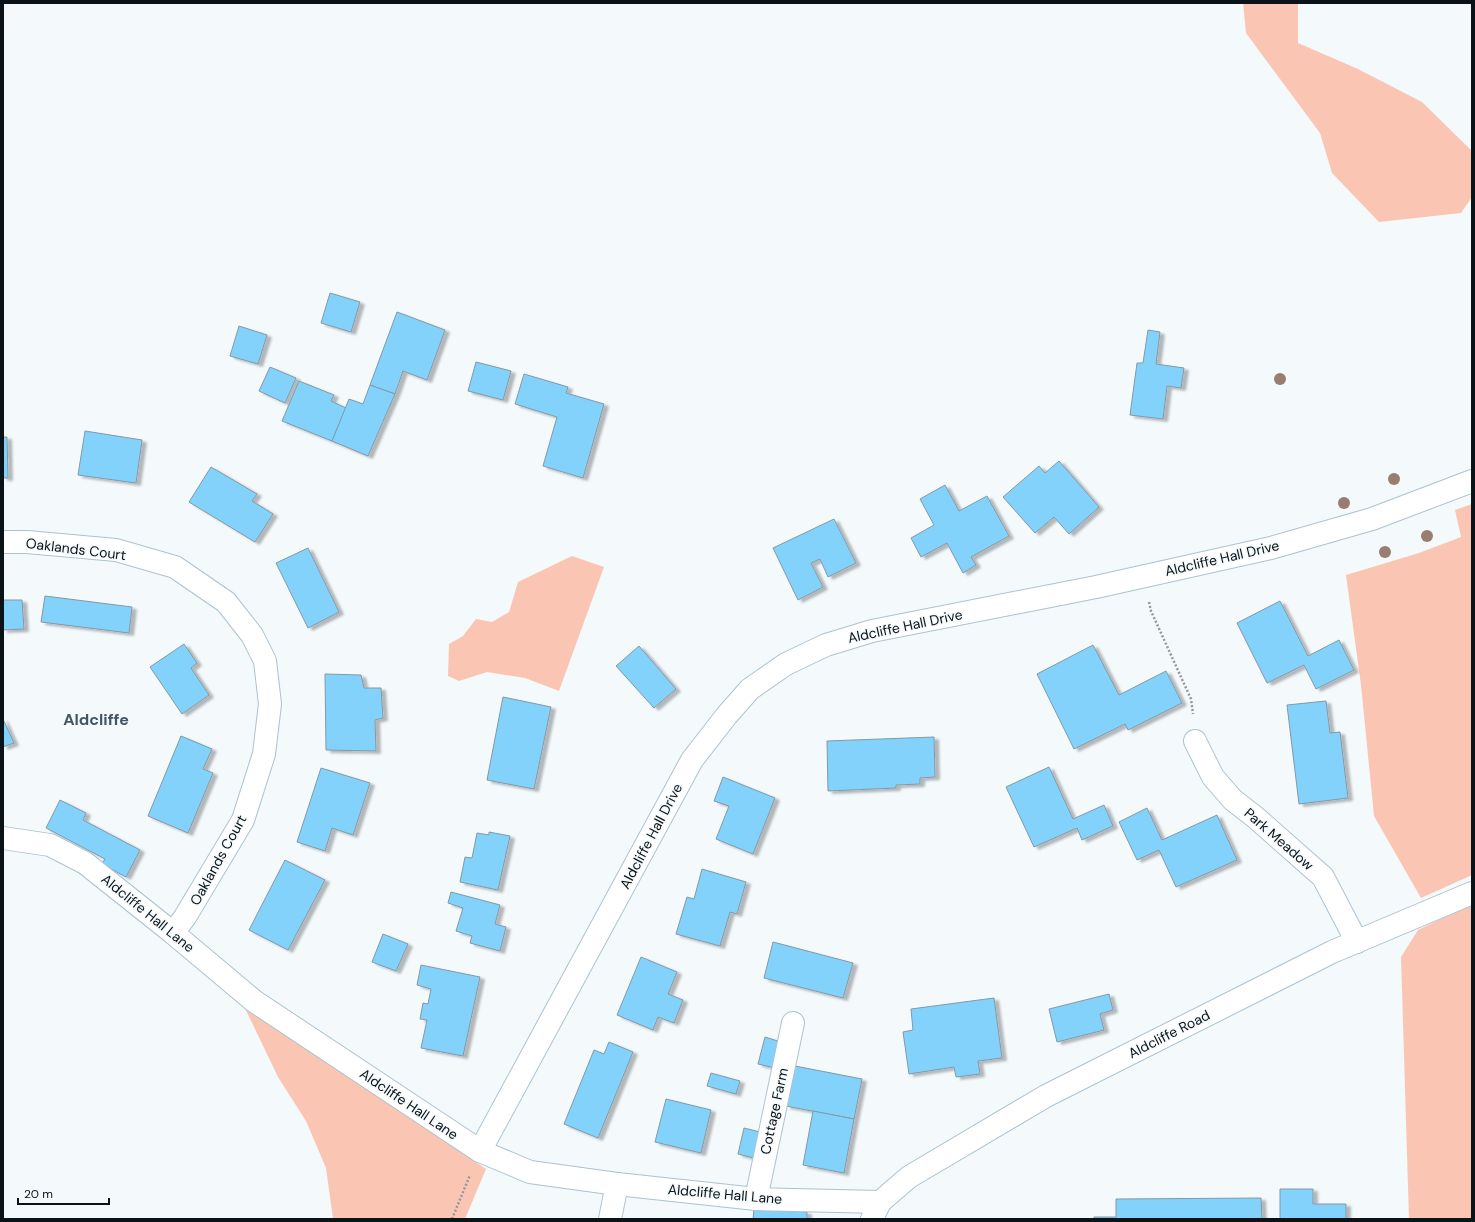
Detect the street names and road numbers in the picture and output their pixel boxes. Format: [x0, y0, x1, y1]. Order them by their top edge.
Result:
street label: Oaklands Court [25, 534, 127, 564]
street label: Aldcliffe Hall Drive [1163, 536, 1281, 580]
street label: Aldcliffe Hall Drive [846, 605, 964, 647]
street label: Aldcliffe Hall Drive [616, 780, 686, 892]
street label: Park Meadow [1241, 804, 1318, 874]
street label: Oaklands Court [186, 812, 250, 908]
street label: Aldcliffe Hall Lane [98, 870, 198, 956]
street label: Aldcliffe Road [1125, 1006, 1213, 1062]
street label: Aldcliffe Hall Lane [356, 1064, 462, 1144]
street label: Cottage Farm [756, 1066, 792, 1156]
street label: Aldcliffe Hall Lane [667, 1180, 783, 1208]

